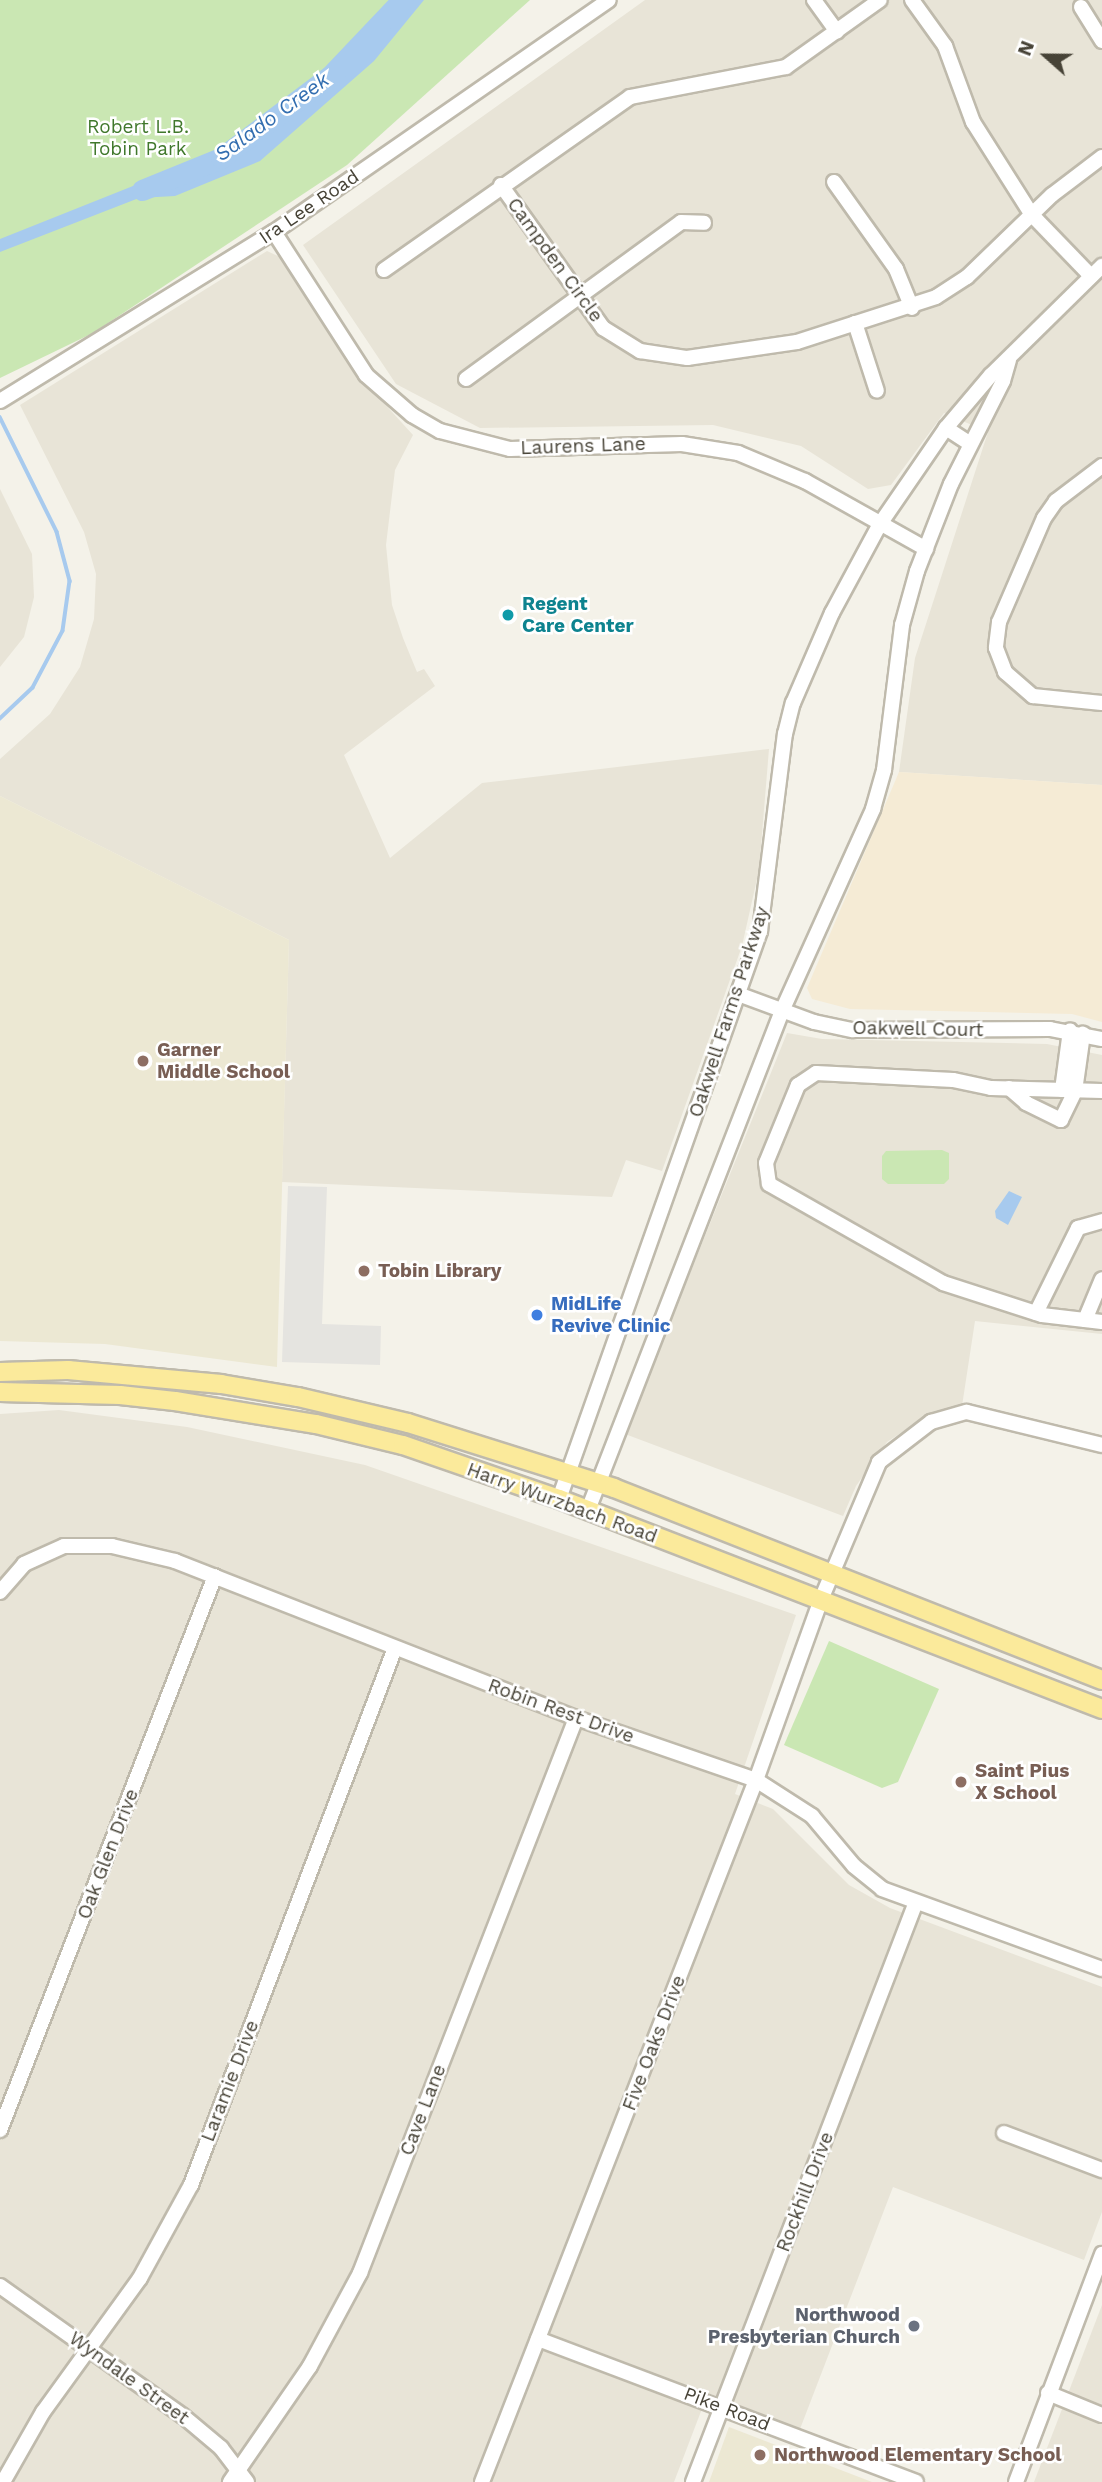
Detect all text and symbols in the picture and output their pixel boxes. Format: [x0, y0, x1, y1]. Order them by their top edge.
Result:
north arrow [1011, 21, 1081, 91]
text: N [1013, 38, 1039, 59]
water label: Salado Creek [210, 67, 334, 167]
park label: Robert L.B. Tobin Park [87, 116, 189, 160]
street label: Ira Lee Road [254, 165, 364, 249]
street label: Campden Circle [502, 193, 608, 327]
street label: Laurens Lane [520, 432, 646, 460]
place label: Regent Care Center [522, 593, 634, 637]
marker: Regent Care Center [500, 607, 516, 623]
street label: Oakwell Farms Parkway [684, 904, 774, 1120]
street label: Oakwell Court [852, 1016, 984, 1042]
place label: Garner Middle School [157, 1039, 290, 1083]
marker: Garner Middle School [135, 1053, 151, 1069]
place label: Tobin Library [378, 1260, 502, 1282]
marker: Tobin Library [356, 1263, 372, 1279]
place label: MidLife Revive Clinic [551, 1293, 671, 1337]
marker: MidLife Revive Clinic [529, 1307, 545, 1323]
street label: Harry Wurzbach Road [463, 1458, 661, 1548]
street label: Robin Rest Drive [485, 1674, 637, 1748]
place label: Saint Pius X School [975, 1760, 1069, 1804]
marker: Saint Pius X School [953, 1774, 969, 1790]
street label: Oak Glen Drive [73, 1785, 143, 1923]
street label: Five Oaks Drive [618, 1972, 690, 2114]
street label: Laramie Drive [196, 2017, 264, 2145]
street label: Cave Lane [395, 2061, 451, 2159]
street label: Rockhill Drive [772, 2128, 838, 2256]
place label: Northwood Presbyterian Church [708, 2304, 900, 2348]
marker: Northwood Presbyterian Church [906, 2318, 922, 2334]
street label: Wyndale Street [64, 2327, 194, 2429]
street label: Pike Road [680, 2382, 774, 2436]
place label: Northwood Elementary School [774, 2444, 1062, 2466]
marker: Northwood Elementary School [752, 2447, 768, 2463]

